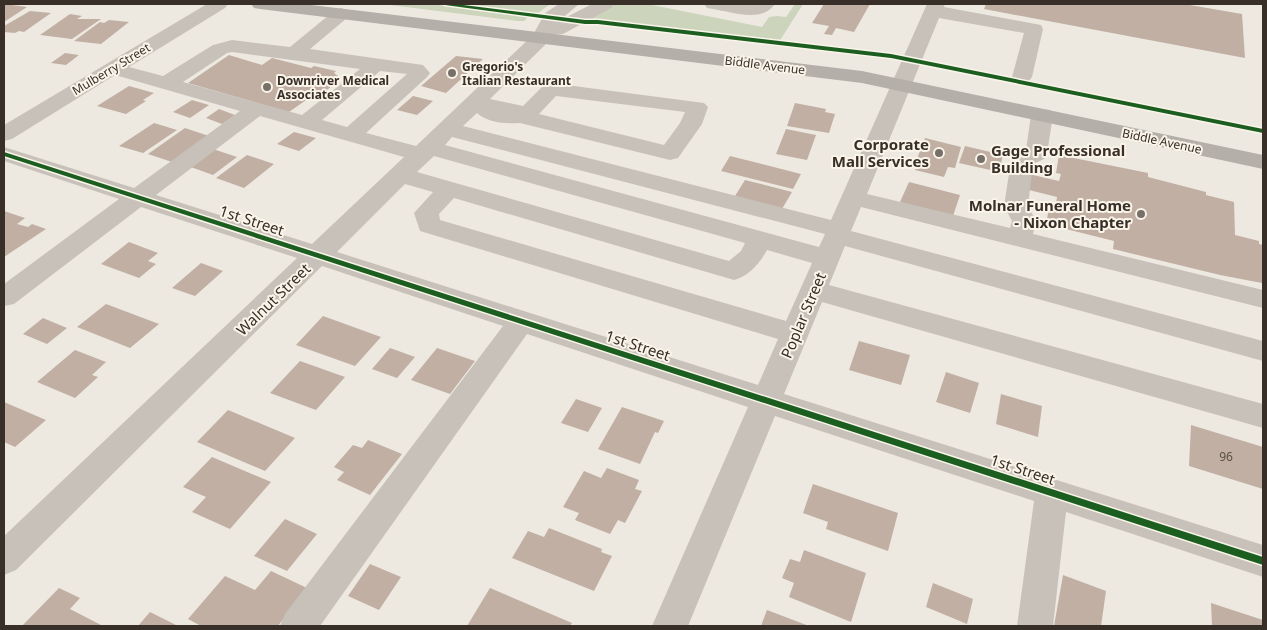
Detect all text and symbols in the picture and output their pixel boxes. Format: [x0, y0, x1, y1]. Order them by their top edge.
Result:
street label: Mulberry Street [69, 39, 154, 99]
street label: Biddle Avenue [724, 52, 806, 78]
place label: Gregorio's Italian Restaurant [462, 58, 571, 89]
marker: Gregorio's Italian Restaurant [446, 67, 458, 79]
place label: Downriver Medical Associates [277, 72, 389, 103]
marker: Downriver Medical Associates [261, 81, 273, 93]
street label: Biddle Avenue [1121, 124, 1203, 158]
place label: Corporate Mall Services [832, 134, 929, 171]
place label: Gage Professional Building [991, 140, 1125, 177]
marker: Corporate Mall Services [933, 147, 945, 159]
marker: Gage Professional Building [975, 153, 987, 165]
place label: Molnar Funeral Home - Nixon Chapter [969, 195, 1131, 232]
street label: 1st Street [217, 200, 287, 240]
marker: Molnar Funeral Home - Nixon Chapter [1135, 208, 1147, 220]
street label: Walnut Street [232, 258, 315, 339]
street label: Poplar Street [776, 268, 830, 361]
street label: 1st Street [603, 325, 673, 365]
house number: 96 [1219, 448, 1233, 465]
street label: 1st Street [988, 449, 1058, 489]

